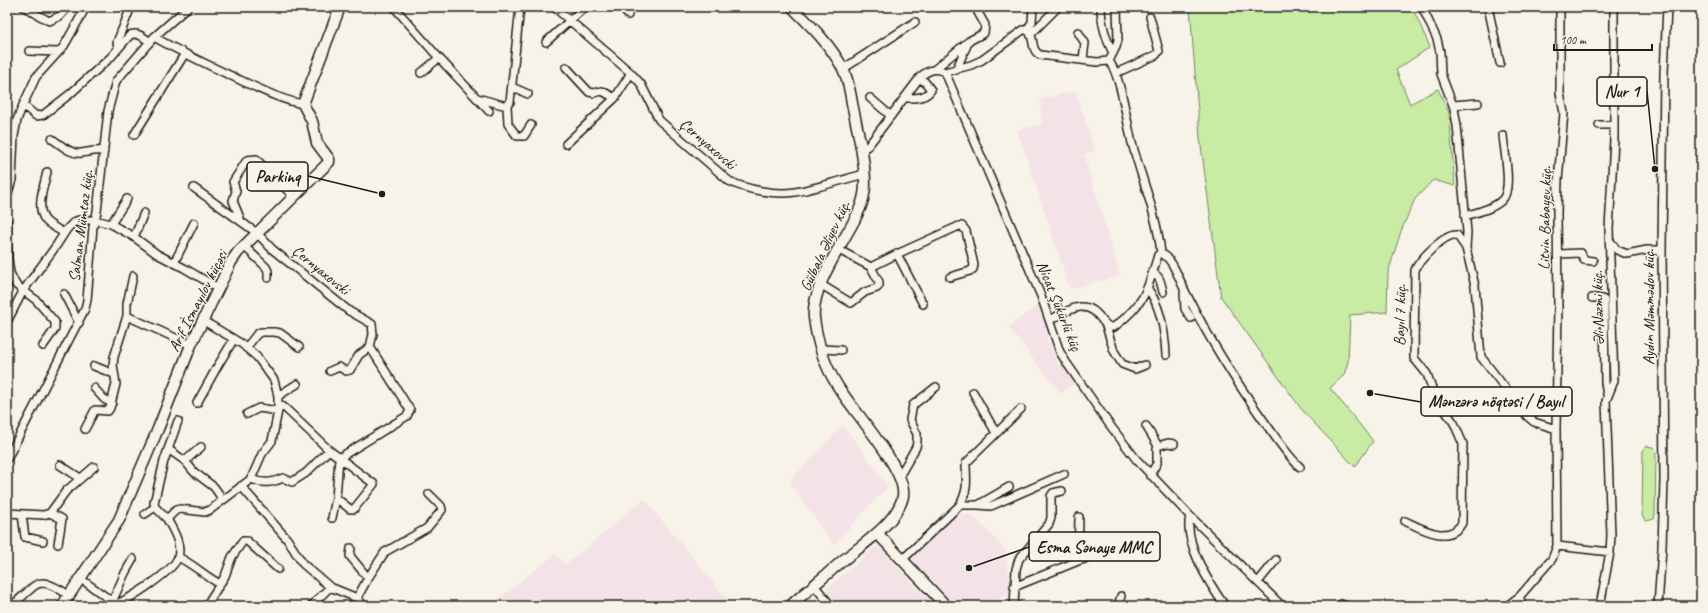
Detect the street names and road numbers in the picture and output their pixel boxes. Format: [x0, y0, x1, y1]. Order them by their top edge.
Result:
street label: Çernyaxovski [676, 114, 742, 175]
street label: Litvin Babayev küç. [1534, 165, 1556, 270]
street label: Salman Mümtaz küç. [64, 168, 98, 283]
street label: Gülbala Əliyev küç. [795, 197, 855, 294]
street label: Çernyaxovski [288, 241, 356, 301]
street label: Arif İsmayılov küçəsi [164, 245, 233, 355]
street label: Aydın Məmmədov küç. [1639, 248, 1659, 365]
street label: Nicat Şükürlü küç [1032, 258, 1087, 355]
street label: Əli Nəzmi küç. [1587, 270, 1609, 345]
street label: Bayıl 7 küç. [1389, 283, 1411, 346]

